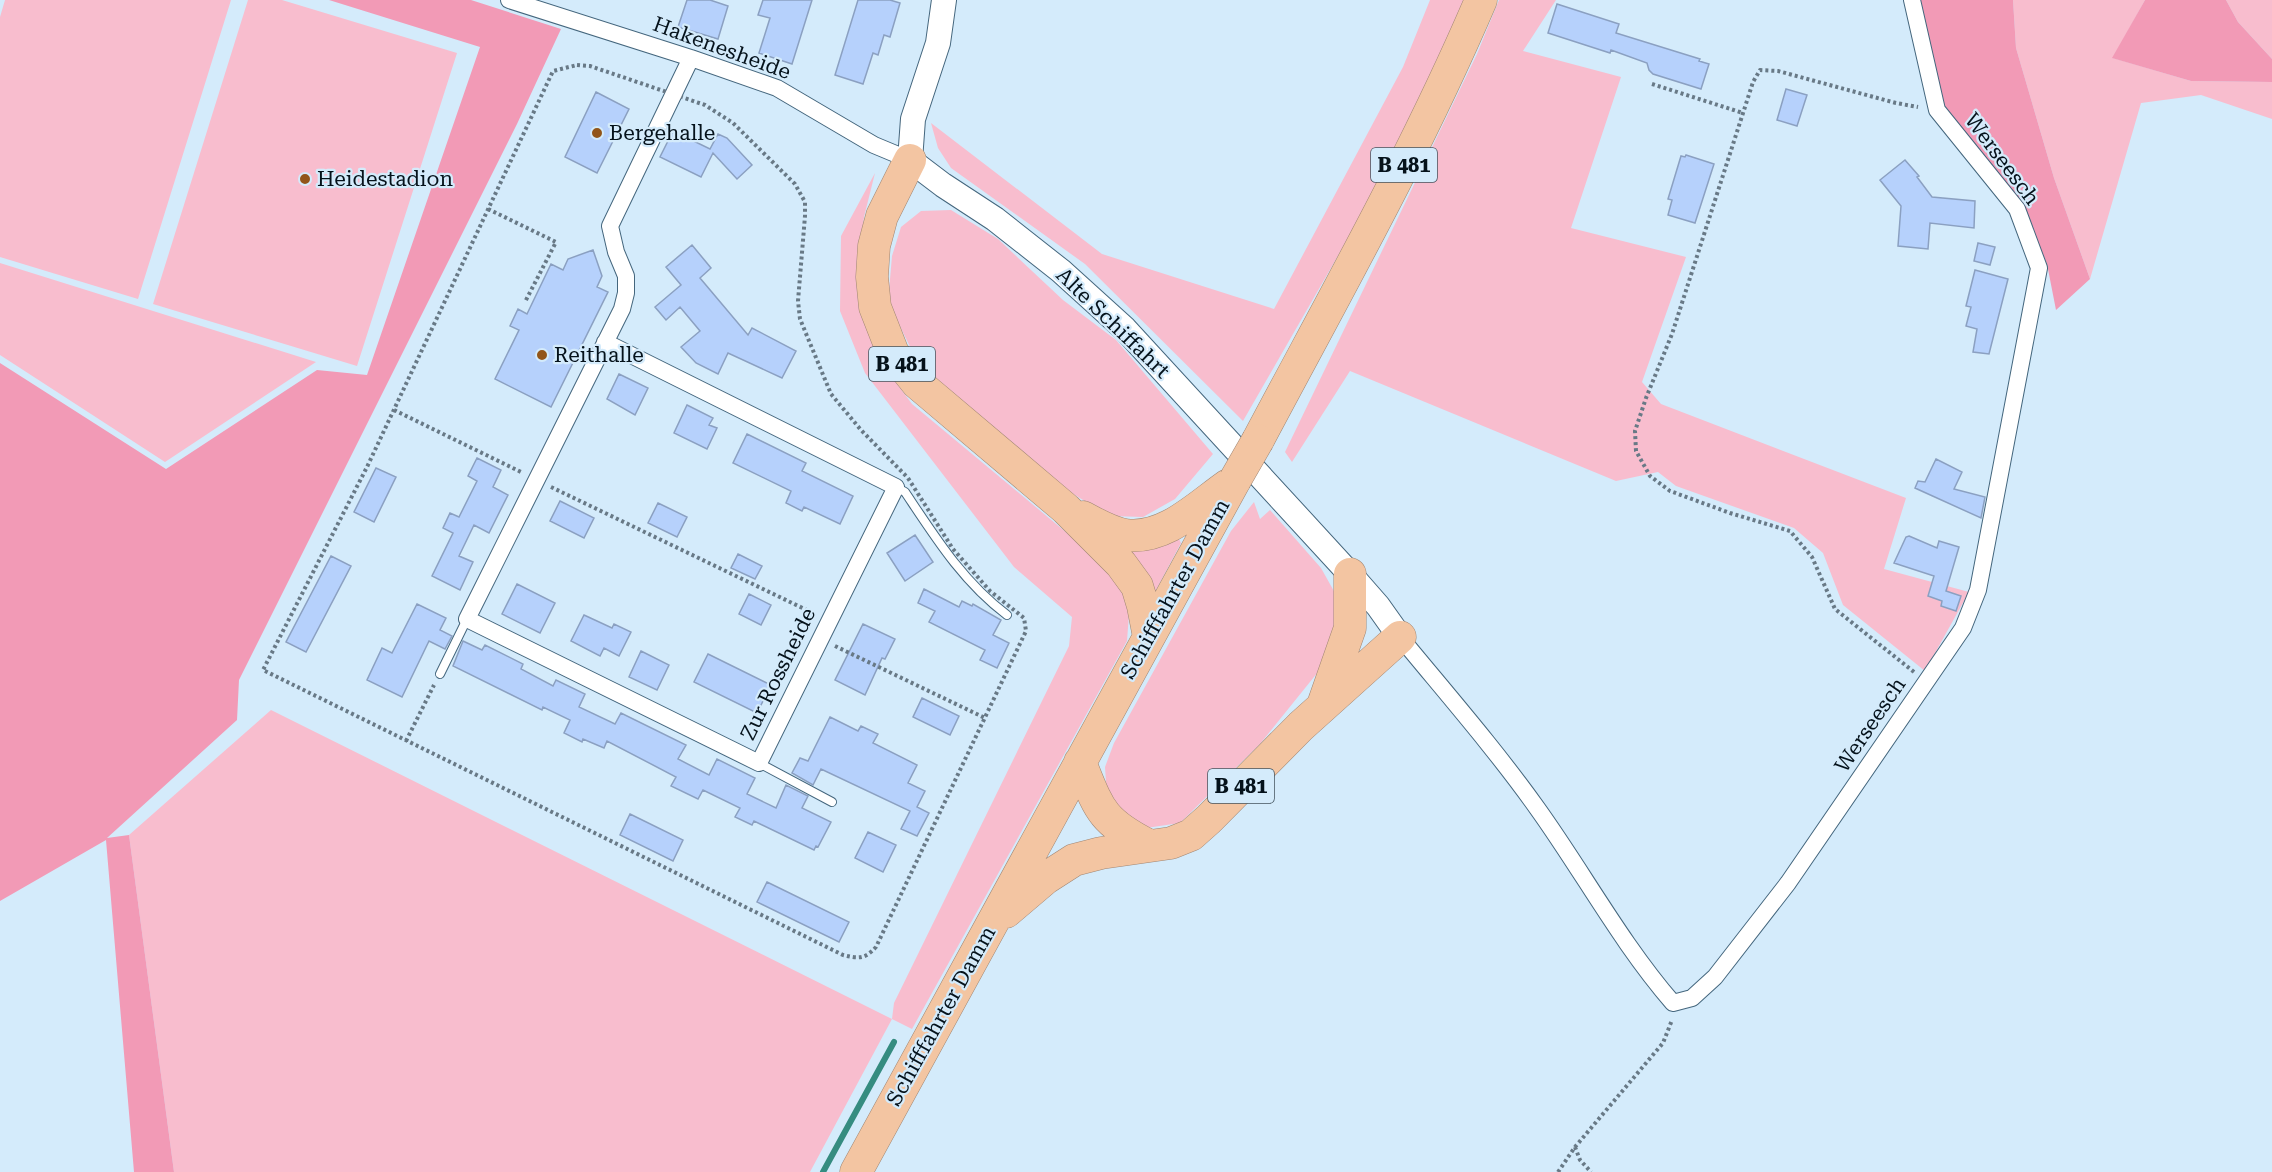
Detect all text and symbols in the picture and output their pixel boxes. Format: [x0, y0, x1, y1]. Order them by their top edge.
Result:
street label: Hakenesheide [650, 12, 794, 84]
street label: Werseesch [1960, 108, 2045, 210]
place label: Bergehalle [609, 121, 715, 145]
marker: Bergehalle [590, 126, 604, 140]
road number: B 481 [1371, 148, 1437, 182]
place label: Heidestadion [317, 167, 453, 191]
marker: Heidestadion [298, 172, 312, 186]
street label: Alte Schiffahrt [1051, 263, 1175, 383]
place label: Reithalle [554, 343, 644, 367]
road number: B 481 [869, 347, 935, 381]
marker: Reithalle [535, 348, 549, 362]
street label: Schifffahrter Damm [1116, 495, 1234, 683]
street label: Zur Rossheide [736, 604, 820, 744]
street label: Werseesch [1830, 673, 1911, 777]
road number: B 481 [1208, 769, 1274, 803]
street label: Schifffahrter Damm [882, 922, 1000, 1110]

